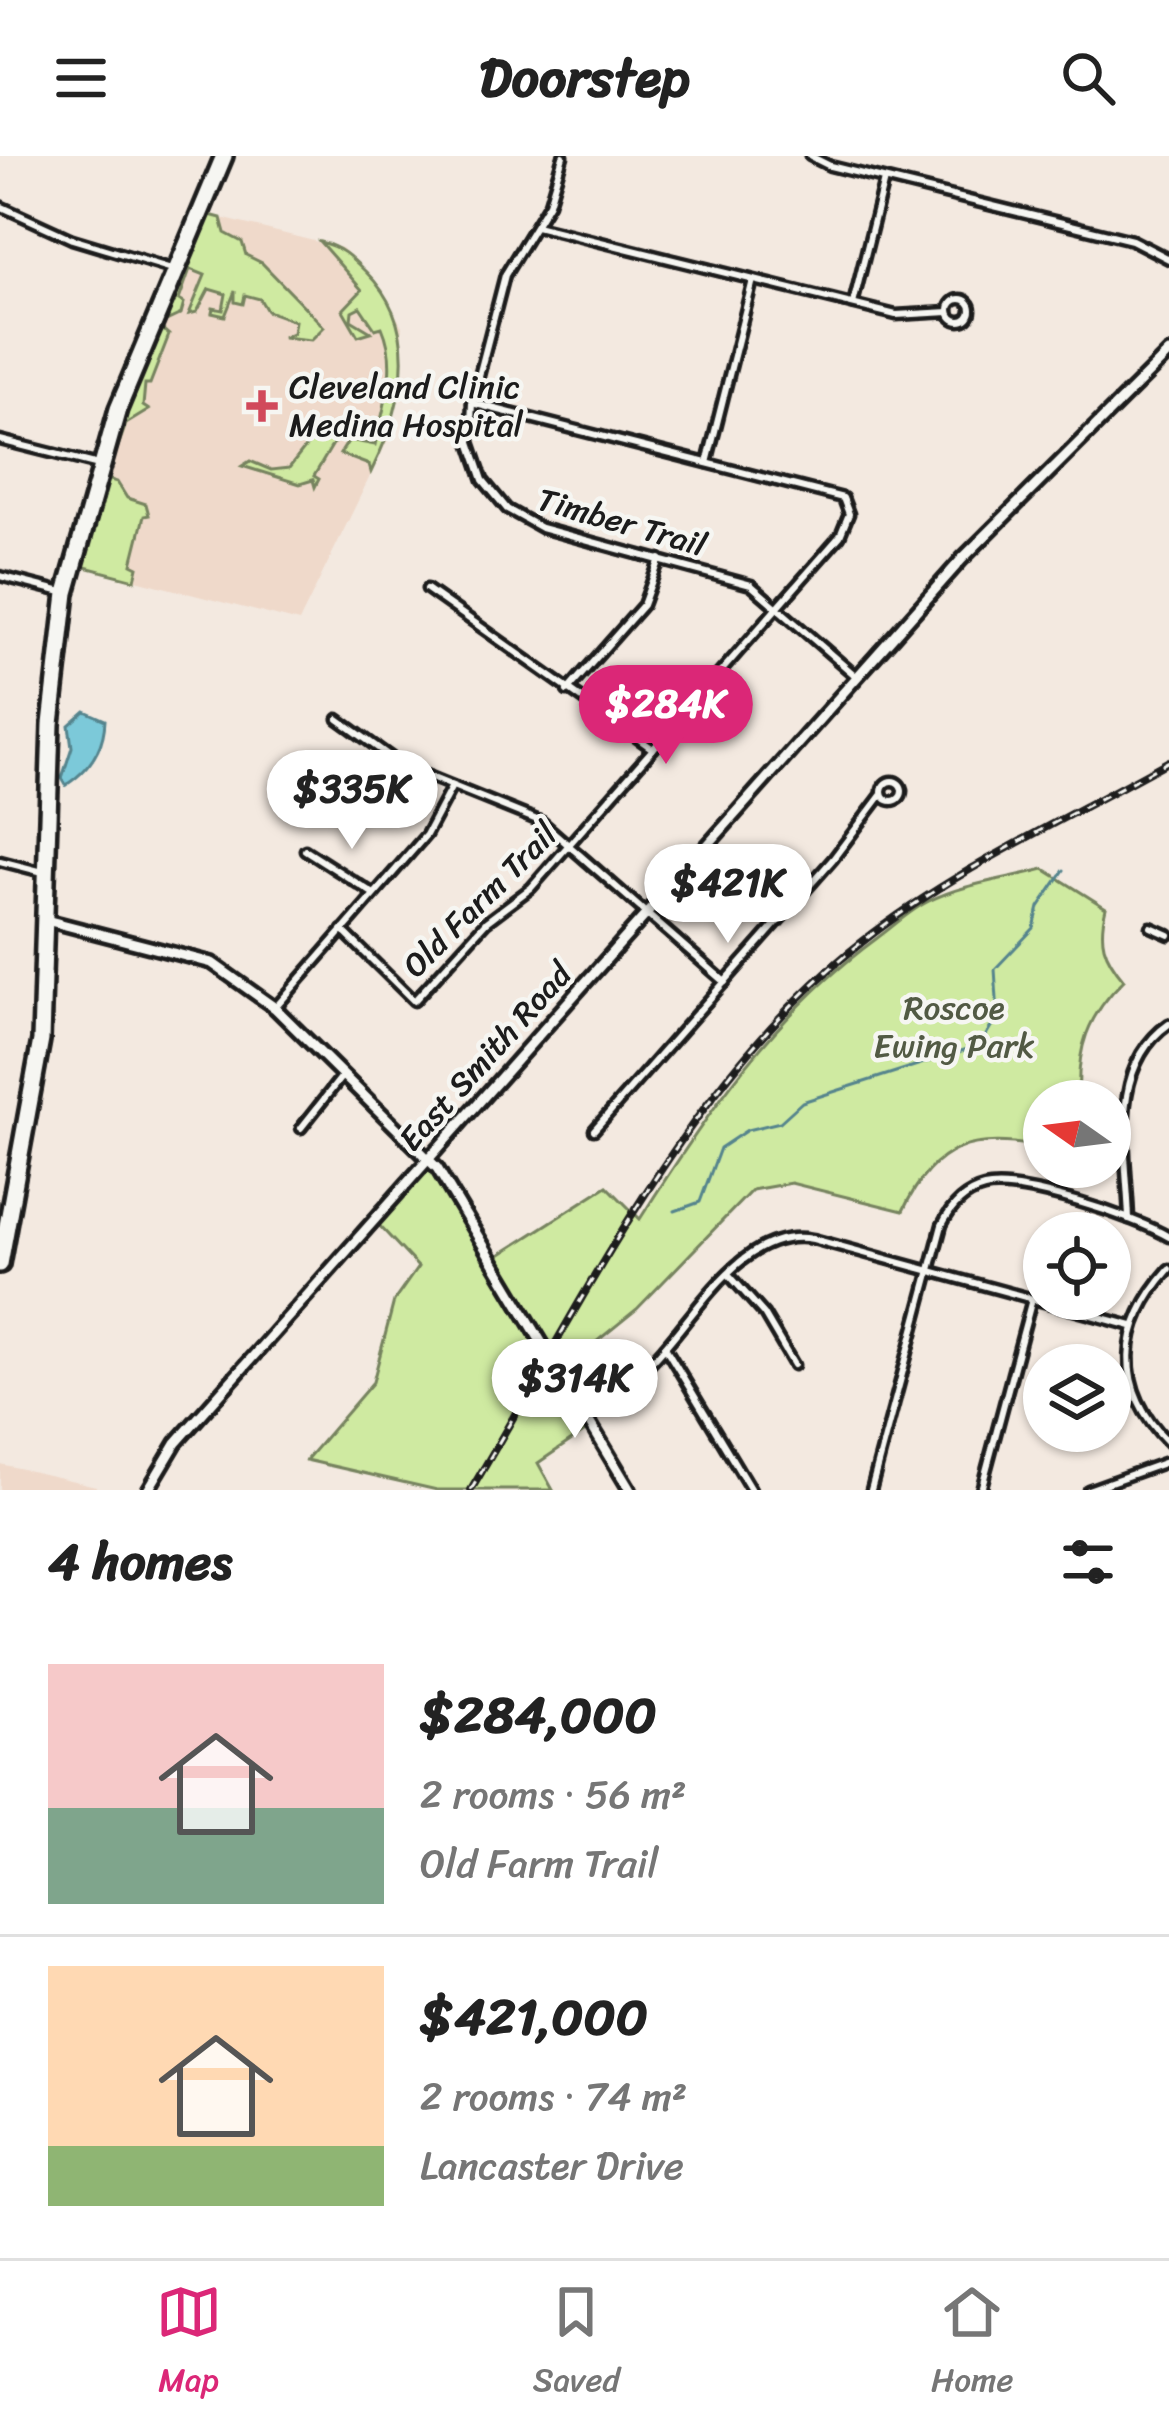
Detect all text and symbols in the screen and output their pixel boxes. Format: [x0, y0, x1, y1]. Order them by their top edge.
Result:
text: Doorstep [479, 30, 690, 126]
icon: menu [48, 45, 114, 111]
icon: search [1055, 45, 1121, 111]
place label: Cleveland Clinic Medina Hospital [289, 358, 523, 454]
marker: Cleveland Clinic Medina Hospital [246, 390, 278, 422]
street label: Timber Trail [531, 470, 714, 574]
pin: $284K [582, 665, 750, 767]
text: $284K [606, 669, 726, 738]
pin: $335K [268, 750, 436, 852]
text: $335K [294, 754, 410, 823]
street label: Old Farm Trail [388, 808, 572, 992]
pin: $421K [644, 844, 812, 946]
text: $421K [671, 848, 785, 917]
street label: East Smith Road [384, 947, 588, 1165]
park label: Roscoe Ewing Park [874, 979, 1035, 1075]
north arrow [1023, 1080, 1131, 1188]
map controls [1023, 1080, 1131, 1452]
button: locate [1023, 1212, 1131, 1320]
pin: $314K [491, 1339, 659, 1441]
text: $314K [519, 1343, 631, 1412]
button: layers [1023, 1344, 1131, 1452]
text: 4 homes [48, 1517, 232, 1607]
icon: filters [1055, 1529, 1121, 1595]
text: $284,000 [420, 1670, 657, 1760]
icon: home [144, 1712, 288, 1856]
text: 2 rooms · 56 m² [420, 1760, 686, 1829]
text: Old Farm Trail [420, 1829, 659, 1898]
text: $421,000 [420, 1972, 648, 2062]
icon: home [144, 2014, 288, 2158]
text: 2 rooms · 74 m² [420, 2062, 687, 2131]
text: Lancaster Drive [420, 2131, 684, 2200]
tab: Map [156, 2279, 222, 2409]
tab: Saved [533, 2279, 620, 2409]
tab: Home [931, 2279, 1013, 2409]

